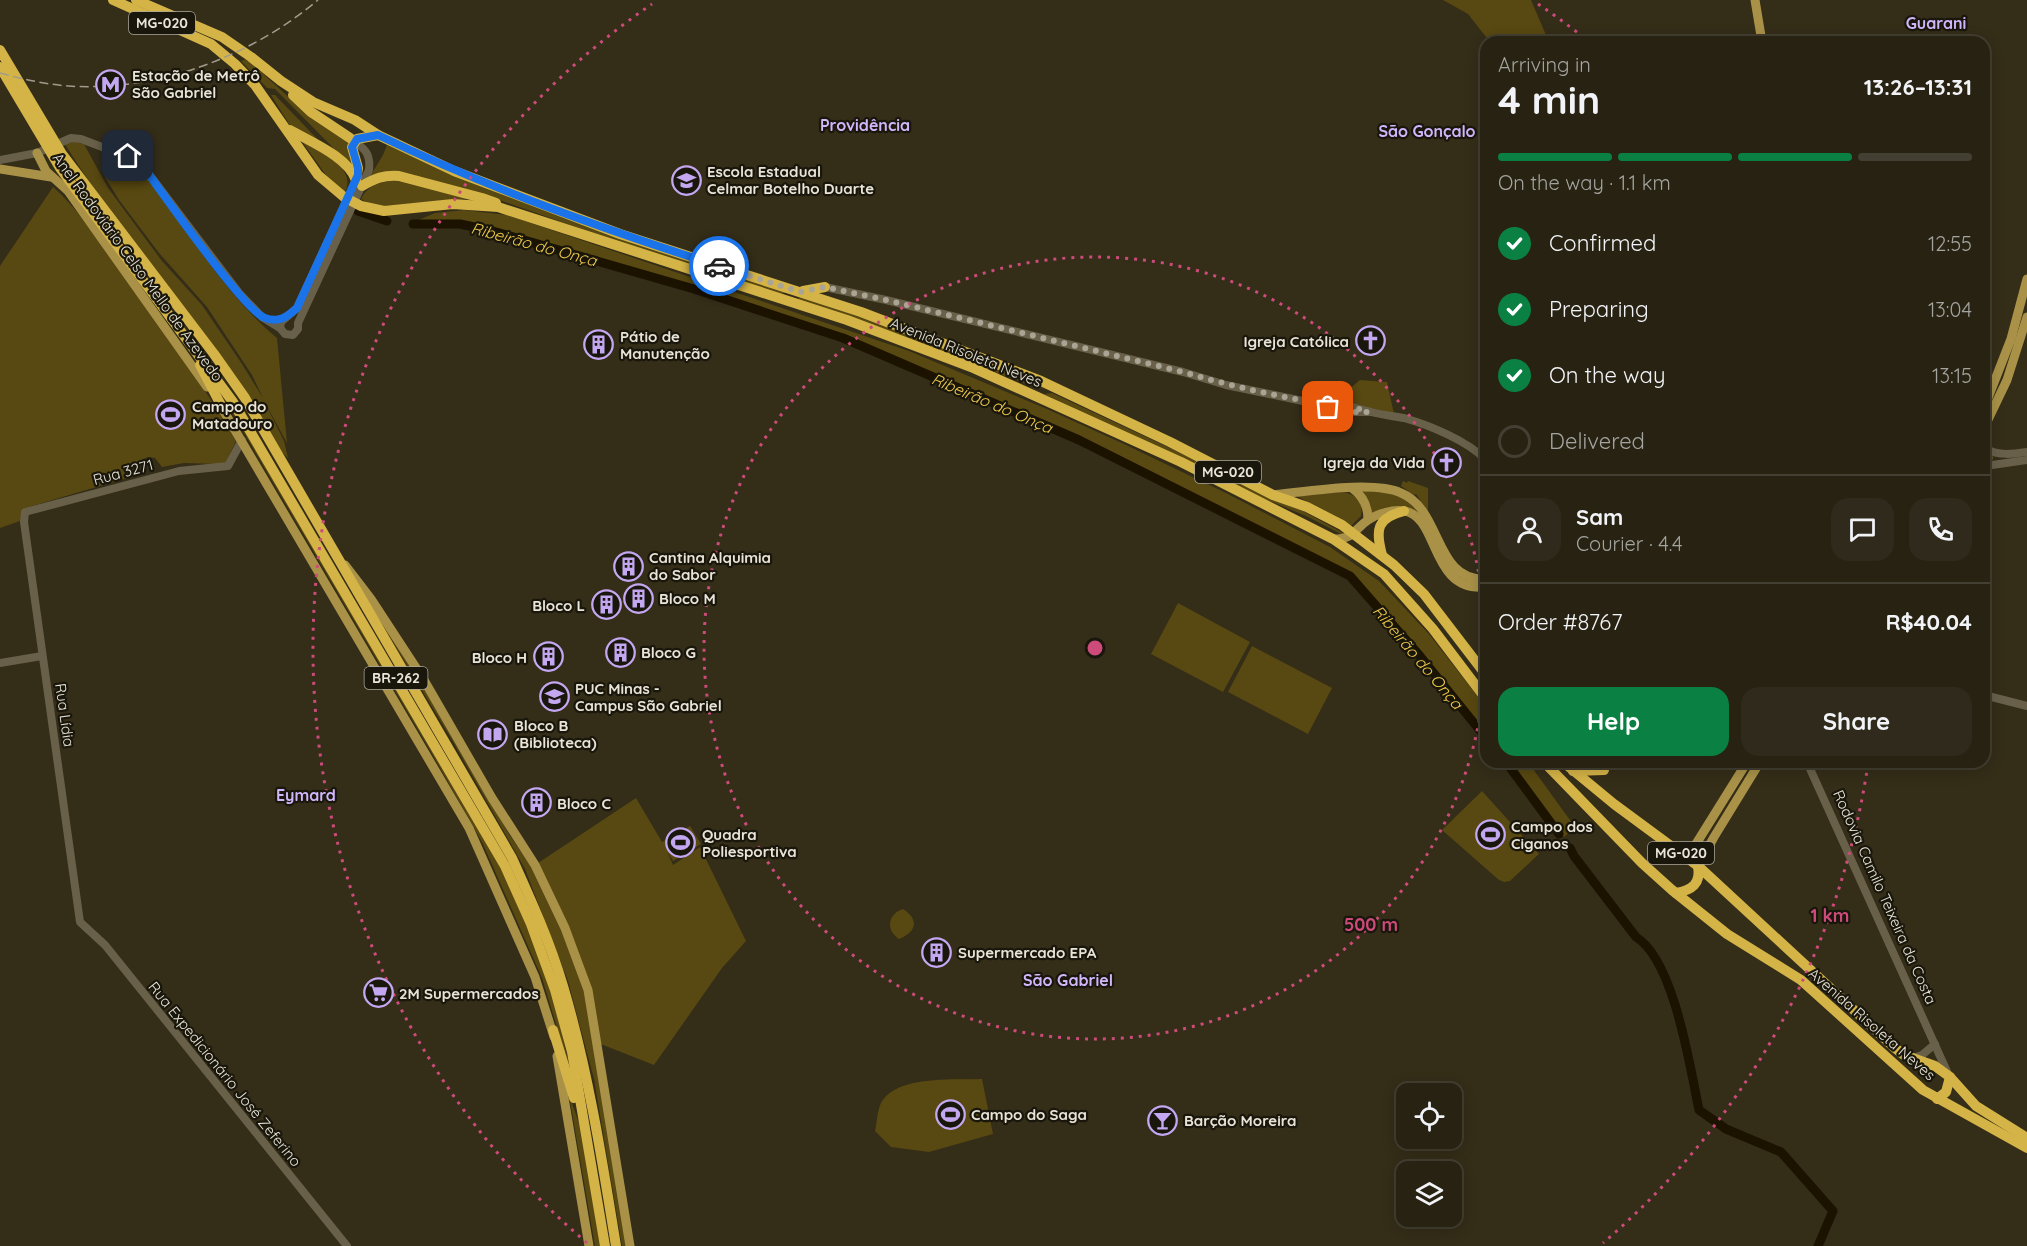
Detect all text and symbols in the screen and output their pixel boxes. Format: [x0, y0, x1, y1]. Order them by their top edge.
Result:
road number: MG-020 [129, 12, 195, 34]
district label: Guarani [1906, 13, 1966, 33]
text: Arriving in [1498, 52, 1591, 77]
place label: Estação de Metrô São Gabriel [132, 66, 260, 102]
metro station icon: Estação de Metrô São Gabriel [95, 68, 127, 100]
text: 13:26–13:31 [1864, 73, 1972, 101]
text: 4 min [1498, 75, 1600, 124]
district label: Providência [820, 115, 910, 135]
district label: São Gonçalo [1378, 121, 1476, 141]
pin [102, 130, 153, 181]
icon: home [111, 139, 144, 172]
street label: Anel Rodoviário Celso Mello de Azevedo [49, 149, 227, 385]
place label: Escola Estadual Celmar Botelho Duarte [707, 162, 874, 198]
school or university icon: Escola Estadual Celmar Botelho Duarte [670, 164, 702, 196]
text: On the way · 1.1 km [1498, 170, 1671, 195]
water label: Ribeirão do Onça [469, 218, 600, 271]
icon: check [1498, 227, 1531, 260]
text: Confirmed [1549, 229, 1656, 257]
text: 12:55 [1928, 231, 1972, 256]
courier [689, 236, 749, 296]
icon: car [703, 250, 736, 283]
icon: check [1498, 293, 1531, 326]
text: Preparing [1549, 295, 1649, 323]
text: 13:04 [1928, 297, 1972, 322]
street label: Avenida Risoleta Neves [887, 313, 1045, 391]
church icon: Igreja Católica [1354, 325, 1386, 357]
place label: Pátio de Manutenção [620, 327, 710, 363]
building icon: Pátio de Manutenção [583, 329, 615, 361]
place label: Igreja Católica [1243, 332, 1349, 351]
icon: check [1498, 359, 1531, 392]
text: On the way [1549, 361, 1665, 389]
text: 13:15 [1932, 363, 1972, 388]
water label: Ribeirão do Onça [929, 369, 1057, 438]
pin [1302, 381, 1353, 432]
icon: bag [1311, 390, 1344, 423]
place label: Campo do Matadouro [192, 397, 272, 433]
sports icon: Campo do Matadouro [155, 399, 187, 431]
text: Delivered [1549, 427, 1645, 455]
church icon: Igreja da Vida [1430, 446, 1462, 478]
place label: Igreja da Vida [1323, 453, 1425, 472]
street label: Rua 3271 [91, 455, 155, 489]
road number: MG-020 [1195, 461, 1261, 483]
button: person [1498, 498, 1561, 561]
button: chat [1831, 498, 1894, 561]
button: phone [1909, 498, 1972, 561]
text: Sam [1576, 503, 1623, 531]
text: Courier · 4.4 [1576, 531, 1682, 556]
place label: Cantina Alquimia do Sabor [649, 548, 771, 584]
building icon: Cantina Alquimia do Sabor [612, 550, 644, 582]
building icon: Bloco M [622, 582, 654, 614]
building icon: Bloco L [590, 589, 622, 621]
place label: Bloco M [659, 589, 716, 608]
place label: Bloco L [532, 596, 585, 615]
water label: Ribeirão do Onça [1369, 601, 1468, 714]
text: Order #8767 [1498, 608, 1622, 636]
text: R$40.04 [1885, 608, 1972, 636]
building icon: Bloco G [604, 636, 636, 668]
centre of rings [1085, 638, 1105, 658]
building icon: Bloco H [532, 641, 564, 673]
place label: Bloco G [641, 643, 696, 662]
place label: Bloco H [472, 648, 527, 667]
road number: BR-262 [364, 667, 428, 689]
place label: PUC Minas - Campus São Gabriel [575, 679, 722, 715]
school or university icon: PUC Minas - Campus São Gabriel [538, 681, 570, 713]
street label: Rua Lídia [51, 682, 79, 748]
button: Help [1498, 687, 1729, 756]
button: Share [1741, 687, 1972, 756]
place label: Bloco B (Biblioteca) [514, 716, 597, 752]
library icon: Bloco B (Biblioteca) [477, 718, 509, 750]
district label: Eymard [276, 785, 336, 805]
building icon: Bloco C [520, 787, 552, 819]
street label: Rodovia Camilo Teixeira da Costa [1829, 787, 1941, 1007]
place label: Bloco C [557, 794, 611, 813]
place label: Campo dos Ciganos [1511, 817, 1593, 853]
sports icon: Campo dos Ciganos [1474, 819, 1506, 851]
place label: Quadra Poliesportiva [702, 825, 797, 861]
sports icon: Quadra Poliesportiva [665, 827, 697, 859]
road number: MG-020 [1648, 842, 1714, 864]
text: 1 km [1811, 904, 1849, 927]
text: 500 m [1344, 913, 1398, 936]
building icon: Supermercado EPA [921, 936, 953, 968]
place label: Supermercado EPA [958, 943, 1097, 962]
street label: Avenida Risoleta Neves [1805, 964, 1939, 1084]
district label: São Gabriel [1023, 970, 1113, 990]
supermarket icon: 2M Supermercados [362, 977, 394, 1009]
street label: Rua Expedicionário José Zeferino [144, 978, 306, 1170]
place label: 2M Supermercados [399, 984, 539, 1003]
map controls [1396, 1083, 1462, 1227]
button: locate [1396, 1083, 1462, 1149]
sports icon: Campo do Saga [934, 1098, 966, 1130]
bar icon: Barção Moreira [1147, 1104, 1179, 1136]
place label: Campo do Saga [971, 1105, 1087, 1124]
place label: Barção Moreira [1184, 1111, 1297, 1130]
button: layers [1396, 1161, 1462, 1227]

